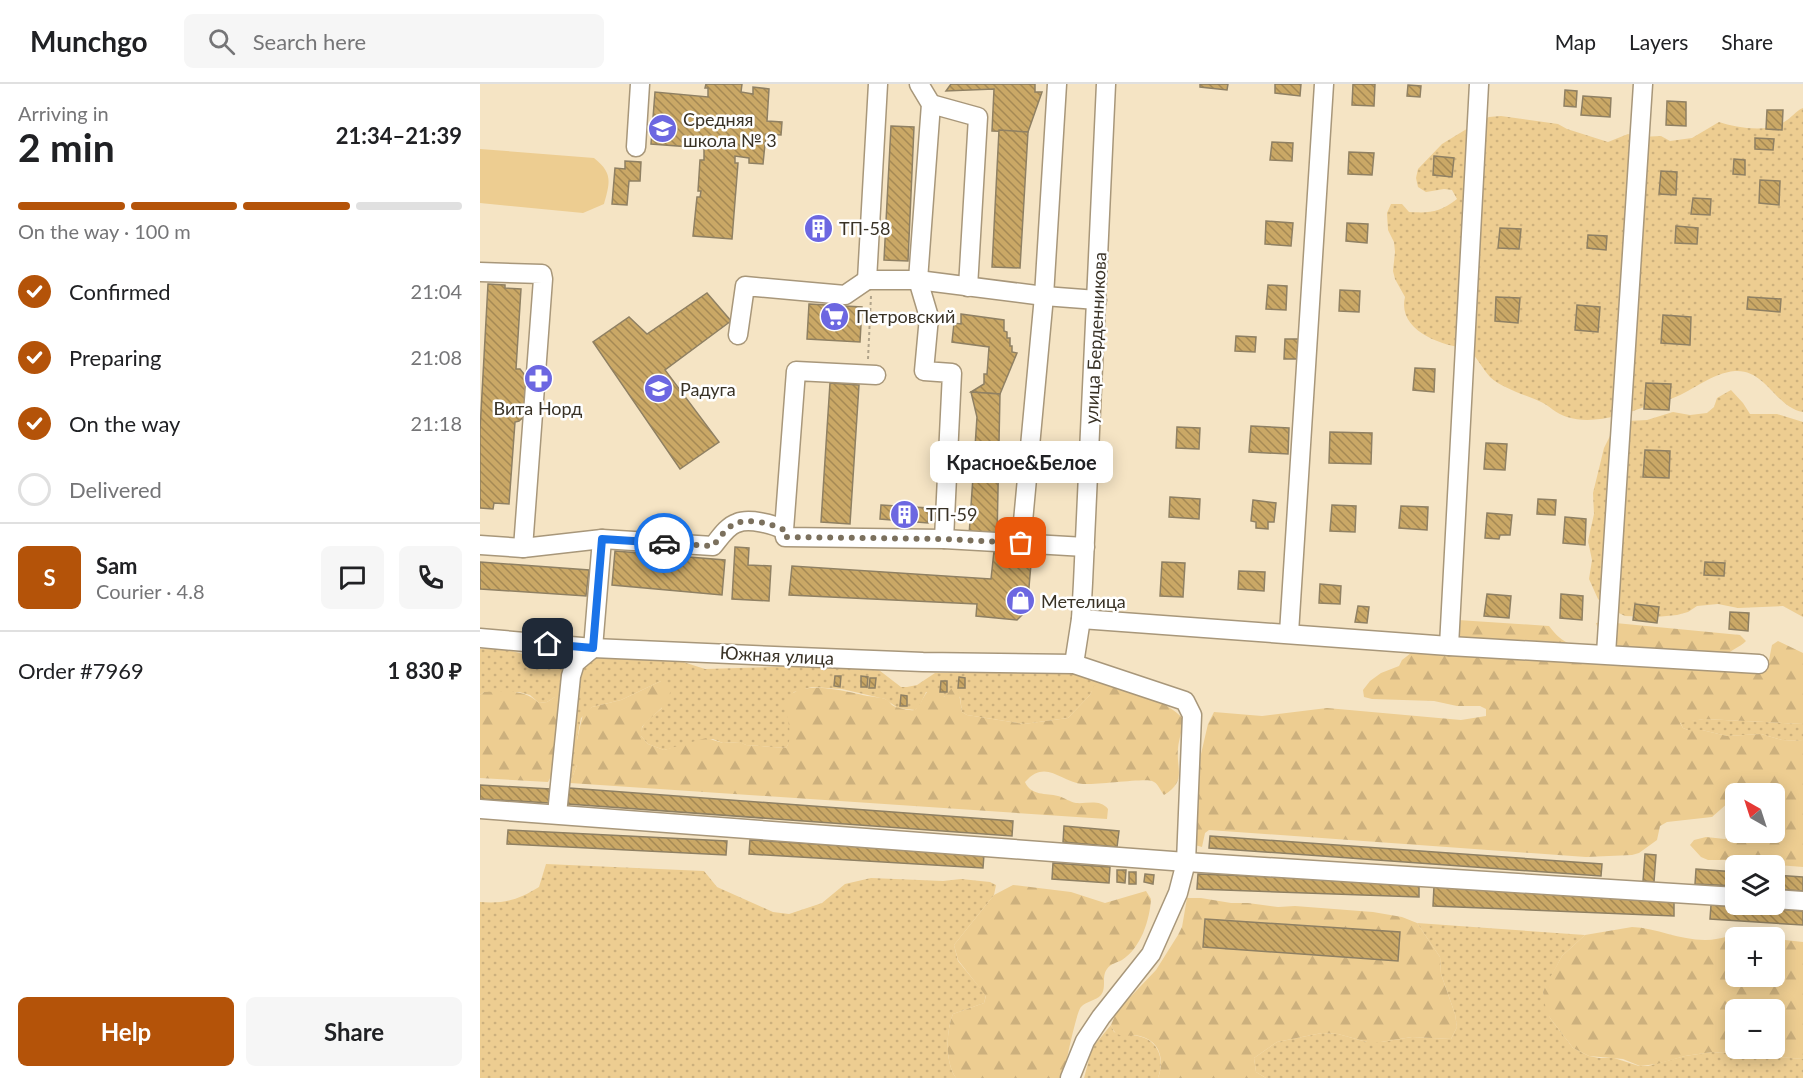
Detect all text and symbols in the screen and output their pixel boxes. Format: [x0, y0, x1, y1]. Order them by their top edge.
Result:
search box [184, 14, 604, 68]
text: Munchgo [30, 24, 148, 58]
icon: search [205, 25, 238, 58]
text: Search here [253, 28, 366, 55]
text: Map [1555, 29, 1596, 54]
text: Layers [1629, 29, 1688, 54]
text: Share [1721, 29, 1773, 54]
text: Arriving in [18, 101, 109, 125]
place label: Средняя школа № 3 [683, 108, 777, 151]
school or university icon: Средняя школа № 3 [646, 113, 678, 145]
text: 21:34–21:39 [336, 122, 462, 149]
text: 2 min [18, 124, 115, 170]
building icon: ТП-58 [802, 212, 834, 244]
place label: ТП-58 [839, 217, 890, 239]
text: On the way · 100 m [18, 219, 191, 243]
street label: улица Берденникова [1080, 251, 1110, 425]
icon: check [18, 275, 51, 308]
text: Confirmed [69, 278, 171, 305]
text: 21:04 [411, 279, 462, 303]
supermarket icon: Петровский [819, 300, 851, 332]
place label: Петровский [856, 305, 955, 327]
icon: check [18, 341, 51, 374]
text: Preparing [69, 344, 161, 371]
text: 21:08 [411, 345, 462, 369]
pharmacy icon: Вита Норд [522, 363, 554, 395]
school or university icon: Радуга [643, 373, 675, 405]
place label: Радуга [680, 378, 736, 400]
place label: Вита Норд [494, 397, 582, 419]
icon: check [18, 407, 51, 440]
text: On the way [69, 410, 180, 437]
text: 21:18 [411, 411, 462, 435]
callout: Красное&Белое [930, 441, 1112, 483]
text: Красное&Белое [946, 450, 1097, 474]
text: Delivered [69, 476, 162, 503]
building icon: ТП-59 [889, 498, 921, 530]
place label: ТП-59 [926, 503, 977, 525]
courier [634, 513, 694, 573]
pin [995, 517, 1046, 568]
icon: bag [1004, 526, 1037, 559]
icon: car [648, 527, 681, 560]
button: chat [321, 546, 384, 609]
button: phone [399, 546, 462, 609]
text: Sam [96, 552, 138, 579]
text: S [43, 564, 56, 591]
text: Courier · 4.8 [96, 579, 205, 603]
shop icon: Метелица [1004, 585, 1036, 617]
place label: Метелица [1041, 590, 1126, 612]
pin [522, 618, 573, 669]
icon: home [531, 627, 564, 660]
street label: Южная улица [719, 641, 835, 669]
text: Order #7969 [18, 657, 144, 684]
text: 1 830 ₽ [387, 657, 462, 684]
north arrow [1725, 783, 1785, 843]
map controls [1725, 783, 1785, 1059]
button: layers [1725, 855, 1785, 915]
button: + [1725, 927, 1785, 987]
button: Help [18, 997, 234, 1066]
button: Share [246, 997, 462, 1066]
button: − [1725, 999, 1785, 1059]

